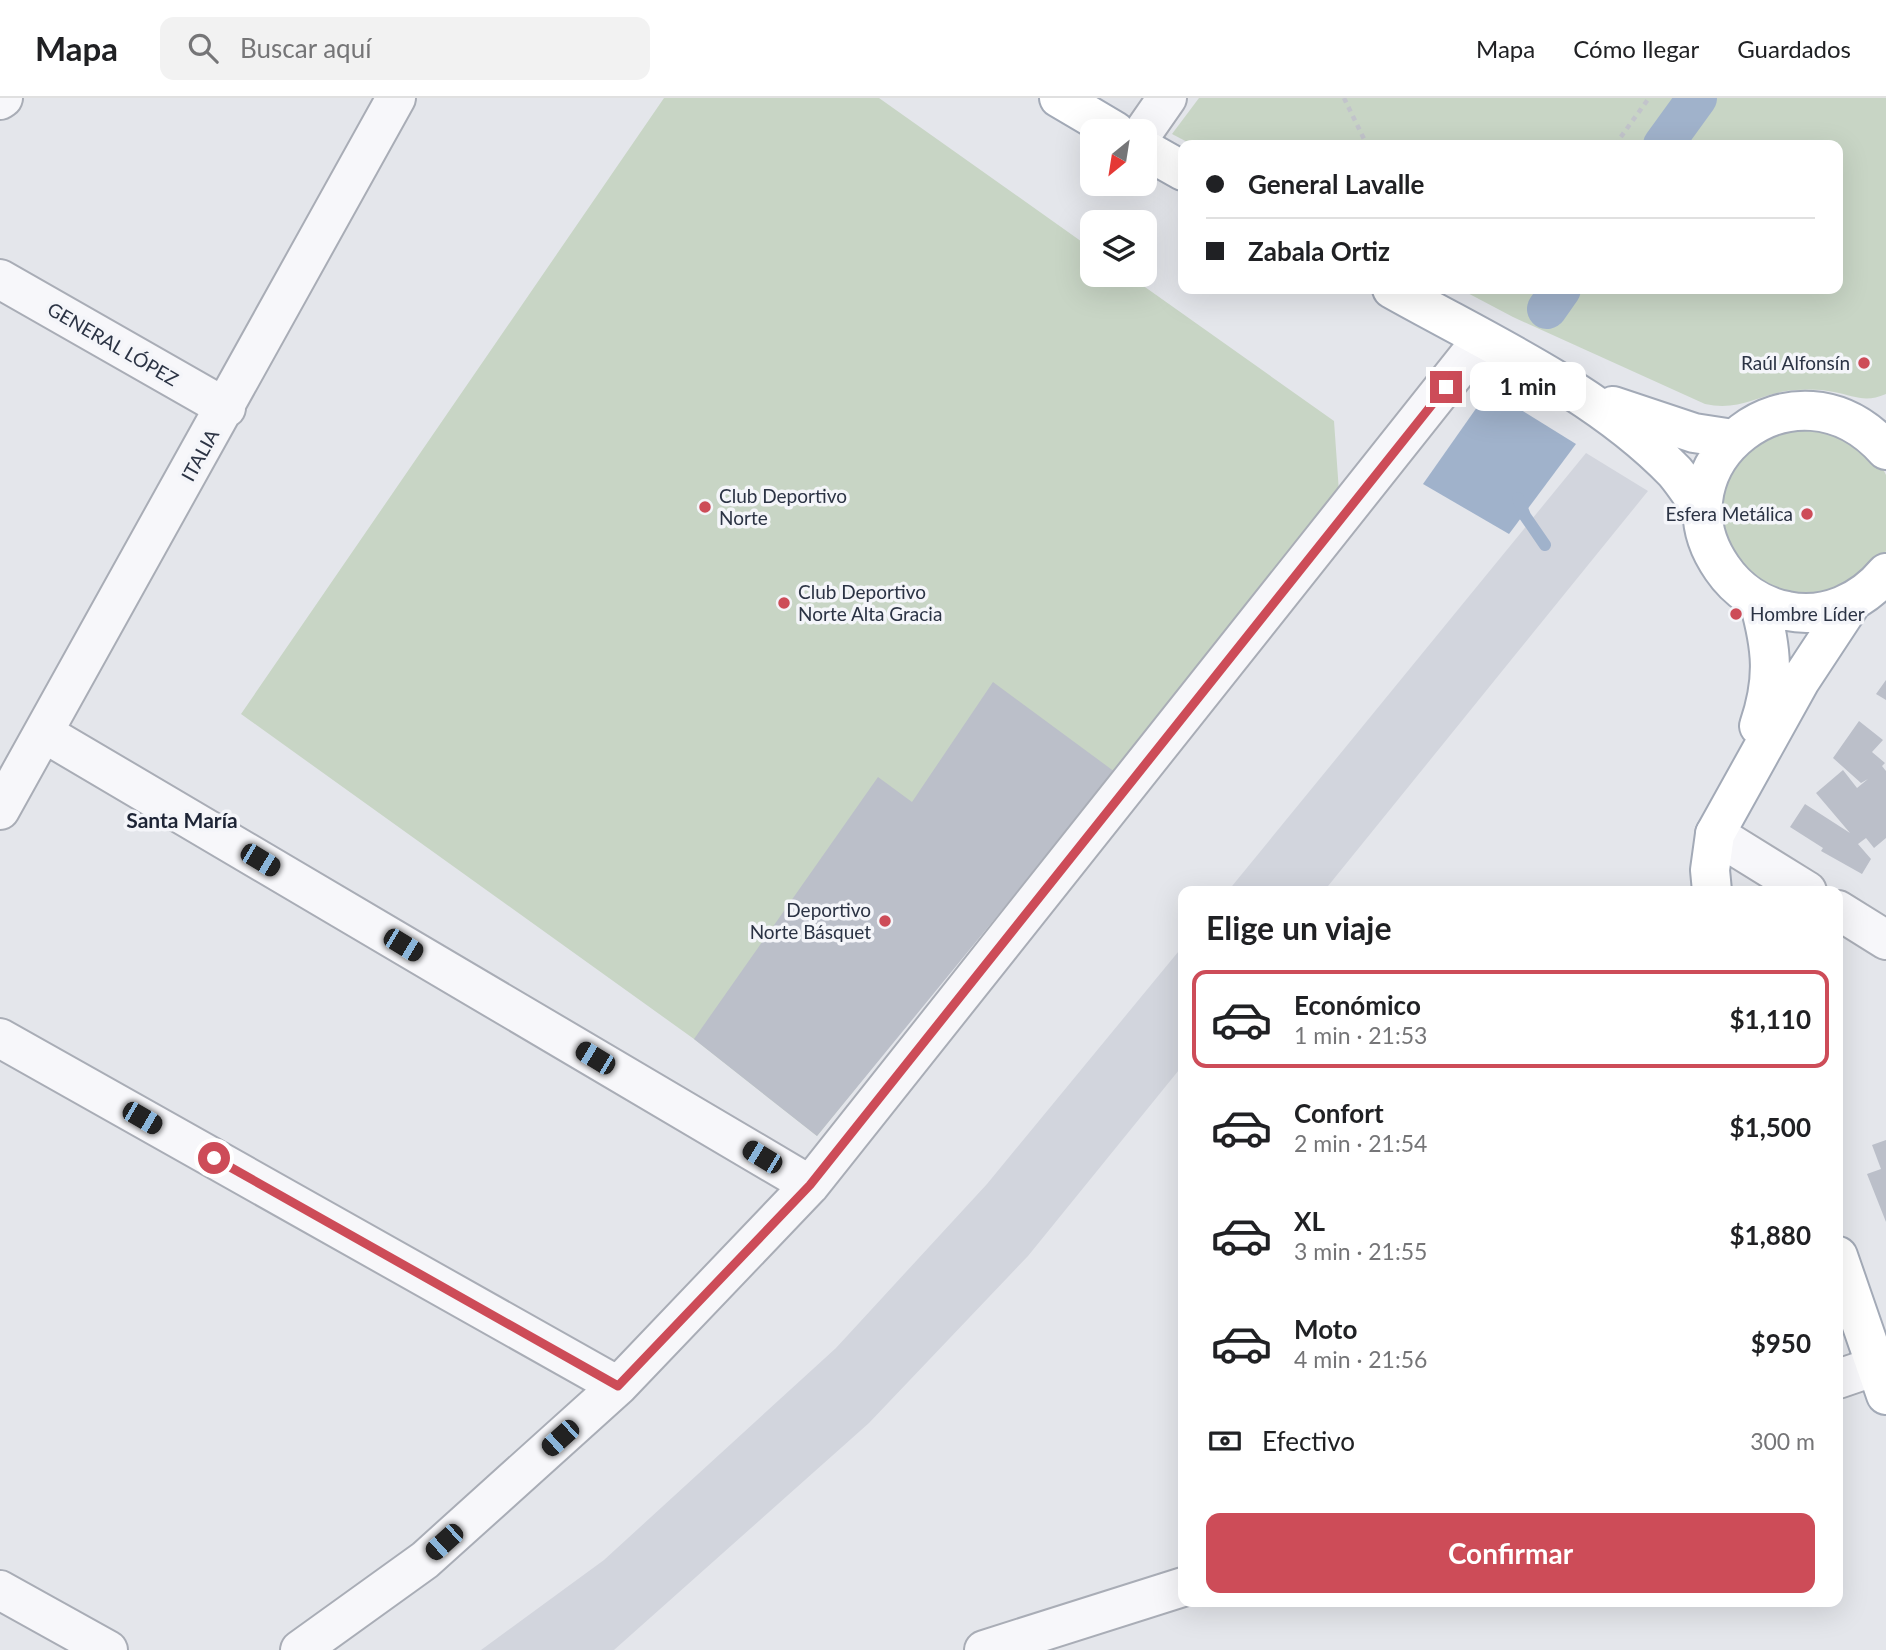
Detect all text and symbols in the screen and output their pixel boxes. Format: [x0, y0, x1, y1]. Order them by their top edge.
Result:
search box [160, 17, 650, 80]
text: Mapa [35, 28, 118, 68]
icon: search [184, 29, 222, 67]
text: Buscar aquí [240, 32, 371, 64]
text: Mapa [1476, 34, 1535, 63]
text: Cómo llegar [1573, 34, 1699, 63]
text: Guardados [1737, 34, 1851, 63]
north arrow [1080, 119, 1157, 196]
map controls [1080, 119, 1157, 287]
text: General Lavalle [1248, 168, 1424, 200]
button: layers [1080, 210, 1157, 287]
text: Zabala Ortiz [1248, 235, 1390, 267]
street label: GENERAL LÓPEZ [44, 297, 183, 390]
place label: Raúl Alfonsín [1741, 351, 1850, 374]
marker: Raúl Alfonsín [1856, 355, 1872, 371]
callout: 1 min [1470, 362, 1586, 412]
route end [1430, 371, 1462, 403]
text: 1 min [1499, 372, 1557, 400]
street label: ITALIA [176, 425, 223, 485]
place label: Club Deportivo Norte [719, 484, 847, 529]
marker: Club Deportivo Norte [697, 499, 713, 515]
place label: Esfera Metálica [1665, 502, 1793, 525]
marker: Esfera Metálica [1799, 506, 1815, 522]
place label: Club Deportivo Norte Alta Gracia [798, 580, 942, 625]
marker: Club Deportivo Norte Alta Gracia [776, 595, 792, 611]
place label: Hombre Líder [1750, 602, 1865, 625]
marker: Hombre Líder [1728, 606, 1744, 622]
district label: Santa María [126, 807, 238, 832]
car [237, 840, 284, 880]
place label: Deportivo Norte Básquet [750, 898, 871, 943]
text: Elige un viaje [1206, 908, 1391, 947]
marker: Deportivo Norte Básquet [877, 913, 893, 929]
car [380, 925, 427, 965]
icon: car [1210, 988, 1273, 1051]
text: Económico [1294, 989, 1421, 1021]
text: $1,110 [1730, 1003, 1811, 1035]
text: 1 min · 21:53 [1294, 1021, 1427, 1049]
car [572, 1038, 619, 1078]
icon: car [1210, 1096, 1273, 1159]
text: Confort [1294, 1097, 1384, 1129]
car [119, 1098, 166, 1138]
text: $1,500 [1730, 1111, 1811, 1143]
text: 2 min · 21:54 [1294, 1129, 1427, 1157]
car [739, 1137, 786, 1177]
route start [198, 1142, 230, 1174]
icon: car [1210, 1204, 1273, 1267]
text: XL [1294, 1205, 1325, 1237]
text: $1,880 [1730, 1219, 1811, 1251]
text: 3 min · 21:55 [1294, 1237, 1427, 1265]
icon: car [1210, 1312, 1273, 1375]
text: Moto [1294, 1313, 1357, 1345]
text: $950 [1751, 1327, 1811, 1359]
text: 4 min · 21:56 [1294, 1345, 1427, 1373]
car [538, 1416, 583, 1460]
icon: cash [1206, 1422, 1244, 1460]
text: Efectivo [1262, 1425, 1355, 1457]
text: 300 m [1750, 1427, 1815, 1455]
button: Confirmar [1206, 1513, 1815, 1593]
car [422, 1520, 467, 1564]

